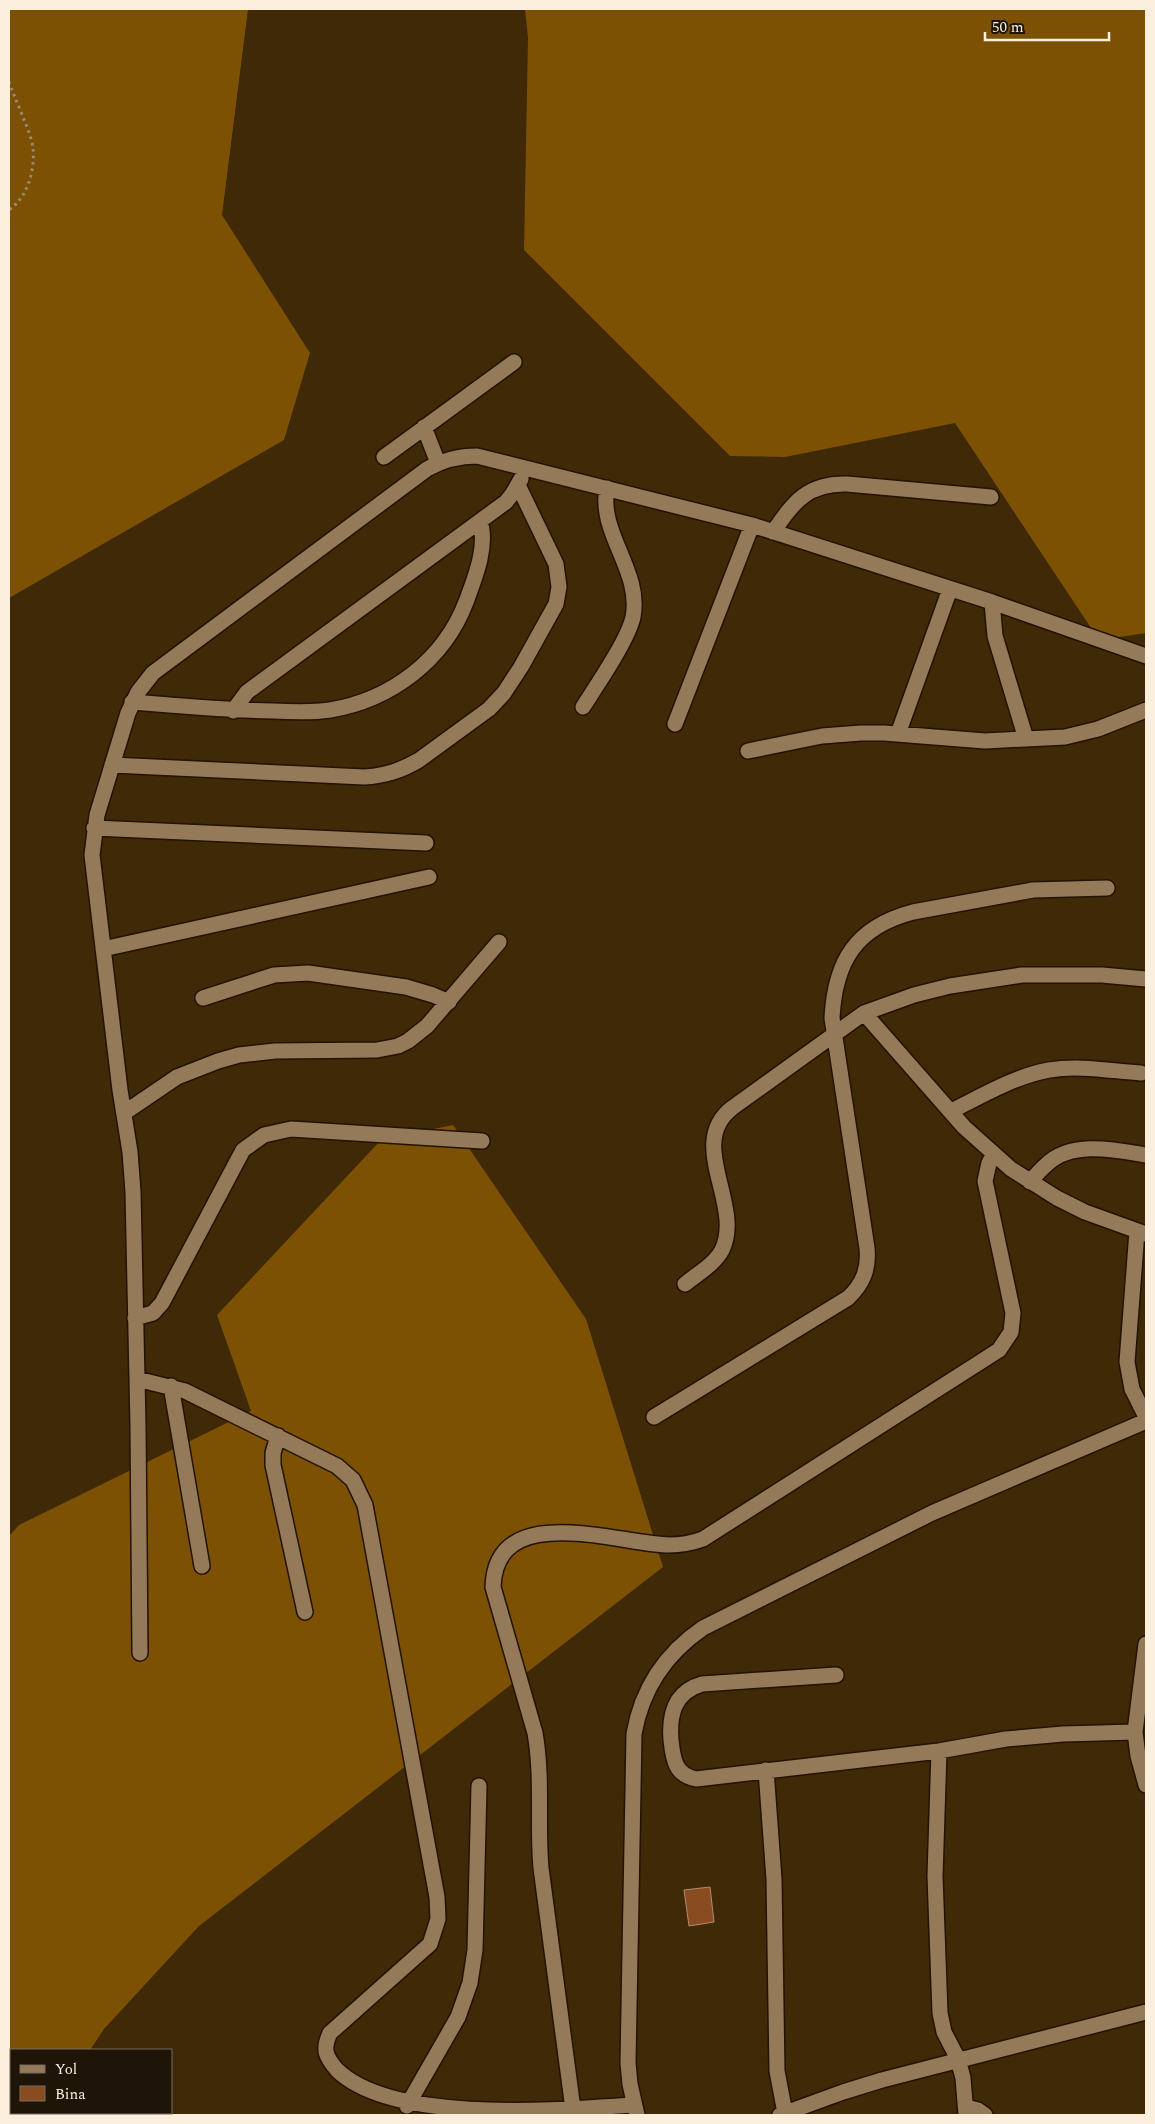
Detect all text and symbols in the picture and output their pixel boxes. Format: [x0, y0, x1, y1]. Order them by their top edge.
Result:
scale bar [985, 10, 1109, 42]
text: 50 m [992, 16, 1024, 39]
legend [10, 2049, 172, 2114]
text: Yol [55, 2058, 77, 2081]
text: Bina [55, 2083, 86, 2106]

